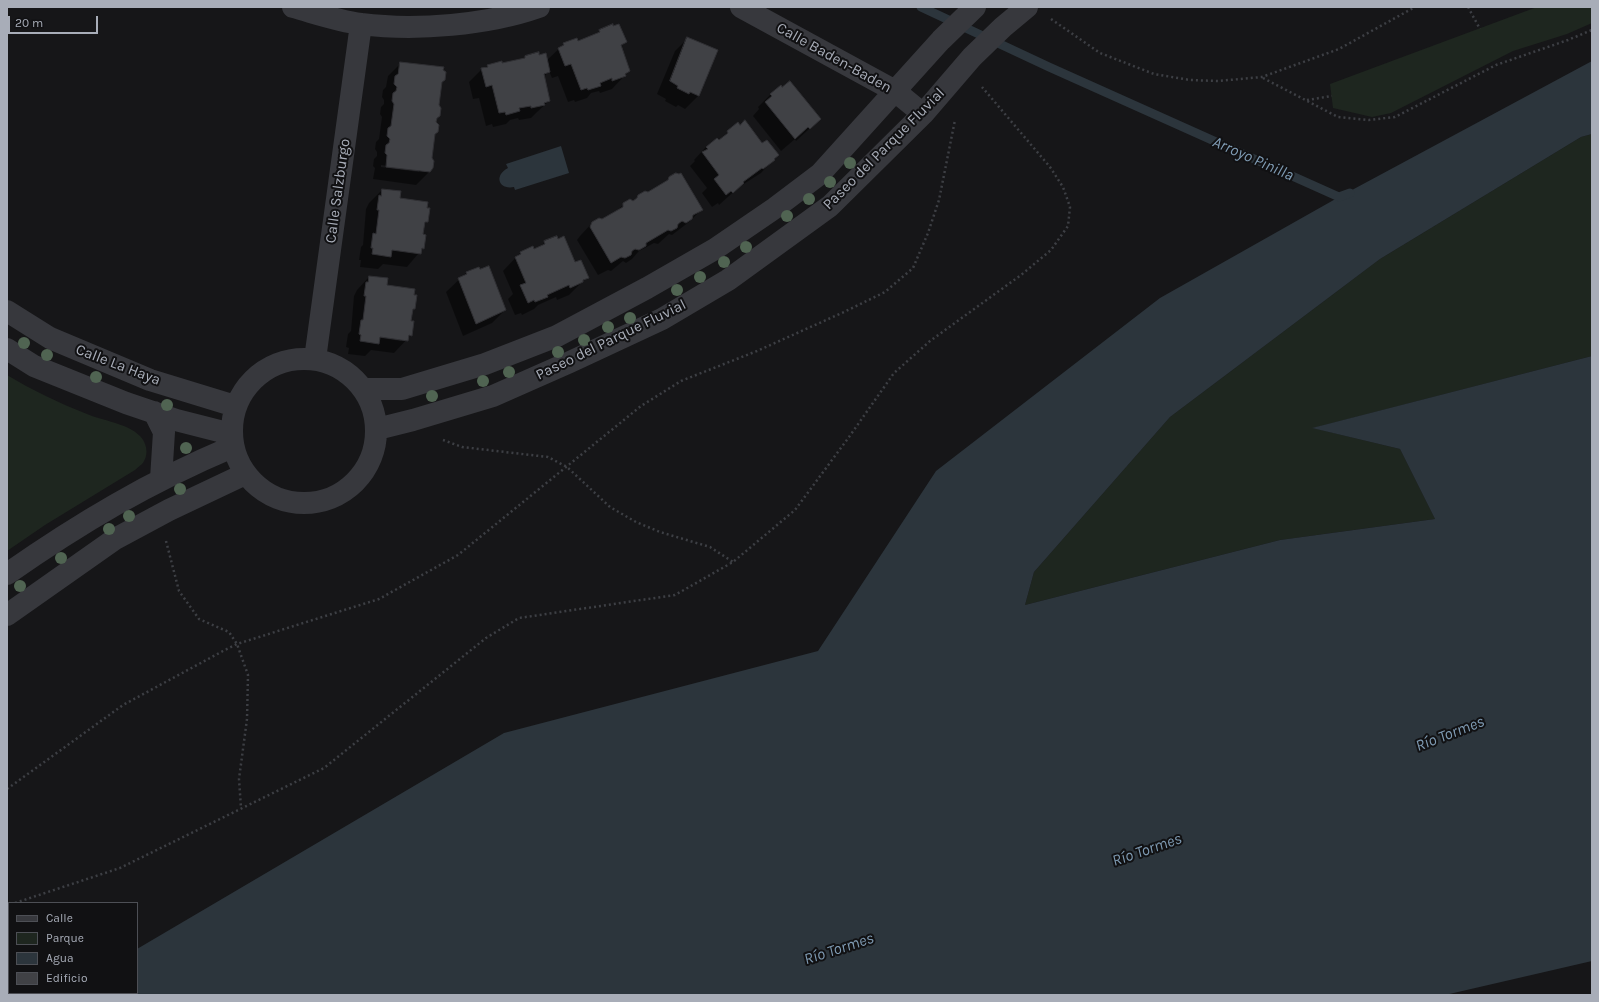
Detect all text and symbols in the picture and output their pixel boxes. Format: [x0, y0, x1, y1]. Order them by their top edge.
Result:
scale bar [10, 8, 100, 34]
text: 20 m [15, 16, 43, 30]
street label: Calle Baden-Baden [773, 19, 895, 97]
street label: Paseo del Parque Fluvial [819, 84, 949, 214]
water label: Arroyo Pinilla [1209, 133, 1297, 185]
street label: Calle Salzburgo [322, 137, 354, 245]
street label: Paseo del Parque Fluvial [533, 296, 689, 384]
street label: Calle La Haya [73, 341, 163, 389]
water label: Río Tormes [1413, 712, 1487, 756]
water label: Río Tormes [1110, 829, 1184, 871]
legend [8, 902, 138, 994]
text: Calle [46, 911, 73, 925]
water label: Río Tormes [802, 929, 876, 969]
text: Parque [46, 931, 84, 945]
text: Agua [46, 951, 74, 965]
text: Edificio [46, 971, 87, 985]

